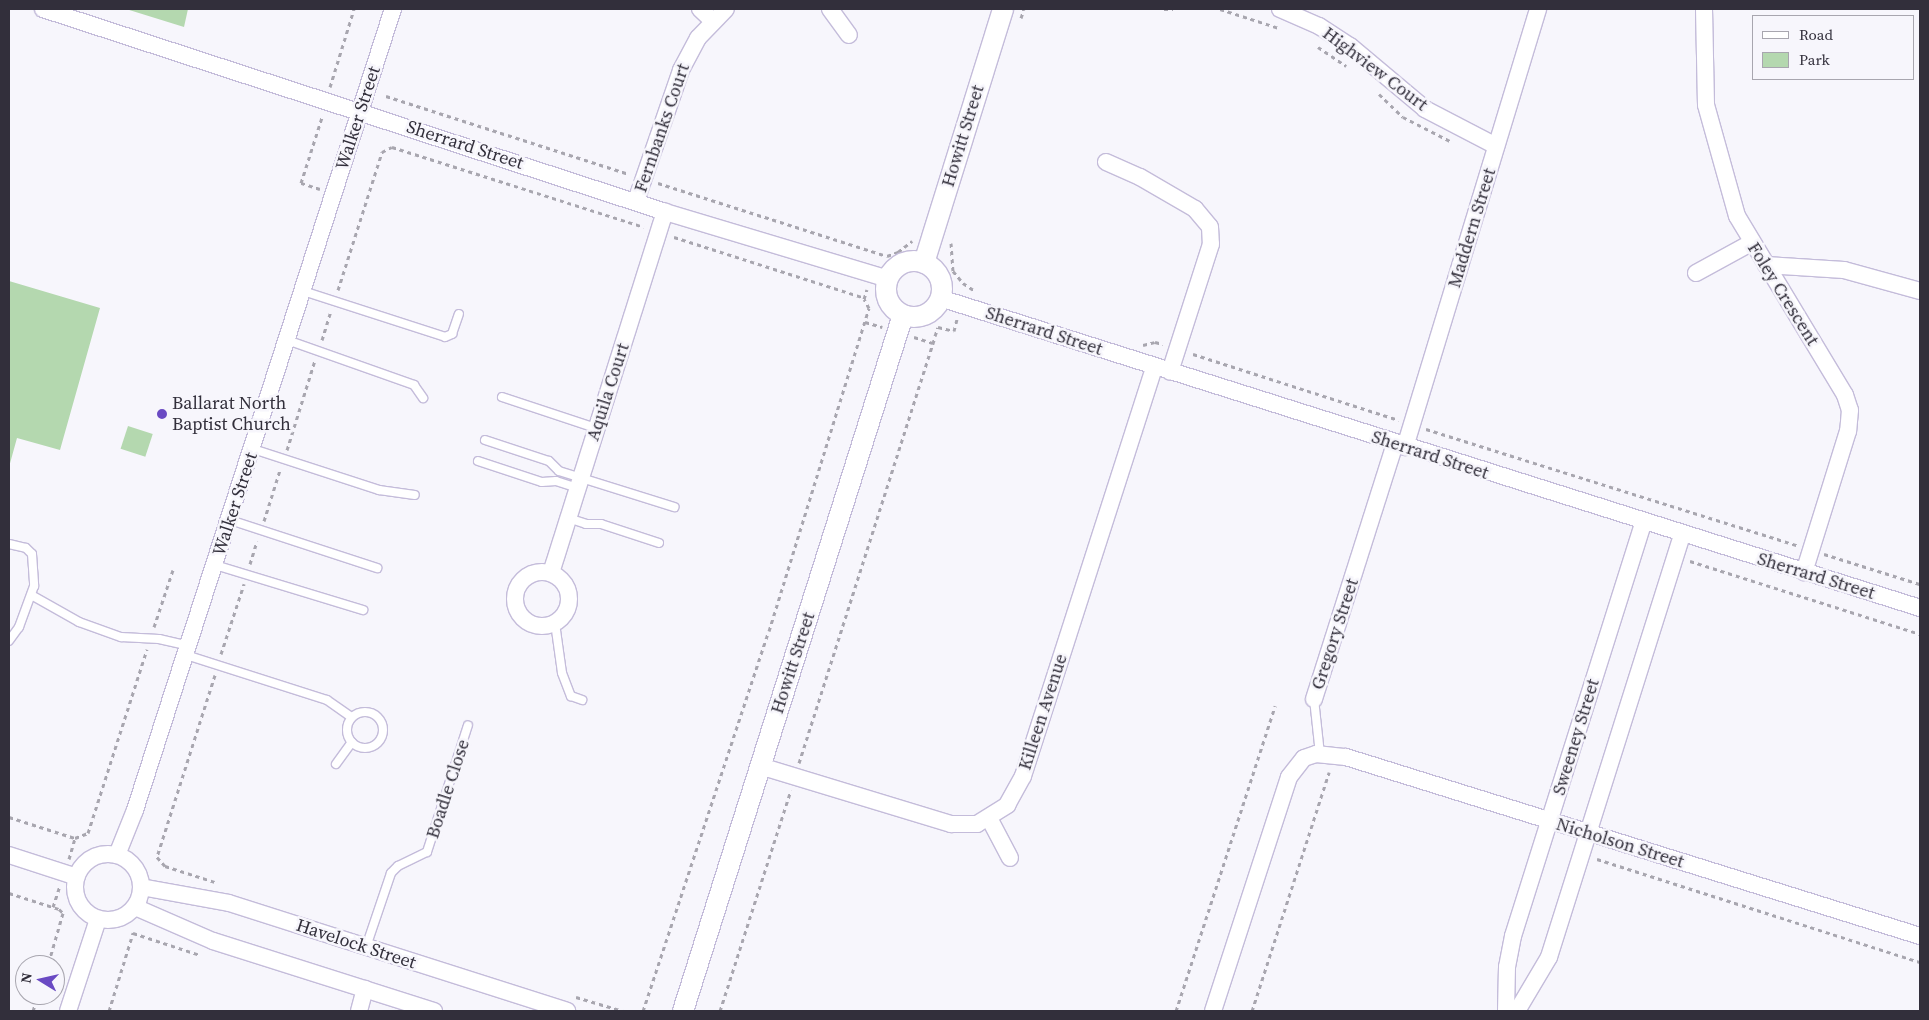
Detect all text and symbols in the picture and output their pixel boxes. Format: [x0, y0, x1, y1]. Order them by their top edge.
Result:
legend [1752, 15, 1914, 80]
street label: Highview Court [1318, 23, 1432, 115]
text: Road [1799, 24, 1833, 45]
text: Park [1799, 49, 1830, 70]
street label: Fernbanks Court [630, 61, 694, 195]
street label: Walker Street [331, 64, 385, 172]
street label: Howitt Street [937, 82, 989, 190]
street label: Sherrard Street [404, 116, 526, 174]
street label: Maddern Street [1444, 166, 1500, 290]
street label: Foley Crescent [1743, 238, 1823, 350]
street label: Sherrard Street [983, 302, 1105, 360]
street label: Aquila Court [582, 340, 634, 444]
place label: Ballarat North Baptist Church [172, 393, 291, 436]
marker: Ballarat North Baptist Church [156, 408, 168, 420]
street label: Sherrard Street [1369, 426, 1491, 484]
street label: Walker Street [208, 450, 262, 558]
street label: Sherrard Street [1755, 548, 1877, 604]
street label: Gregory Street [1307, 576, 1363, 692]
street label: Howitt Street [766, 610, 820, 716]
street label: Killeen Avenue [1014, 651, 1072, 773]
street label: Sweeney Street [1548, 676, 1604, 798]
street label: Boadle Close [422, 737, 474, 841]
street label: Nicholson Street [1554, 813, 1686, 873]
street label: Havelock Street [293, 914, 419, 974]
north arrow [15, 955, 65, 1005]
text: N [15, 971, 37, 984]

